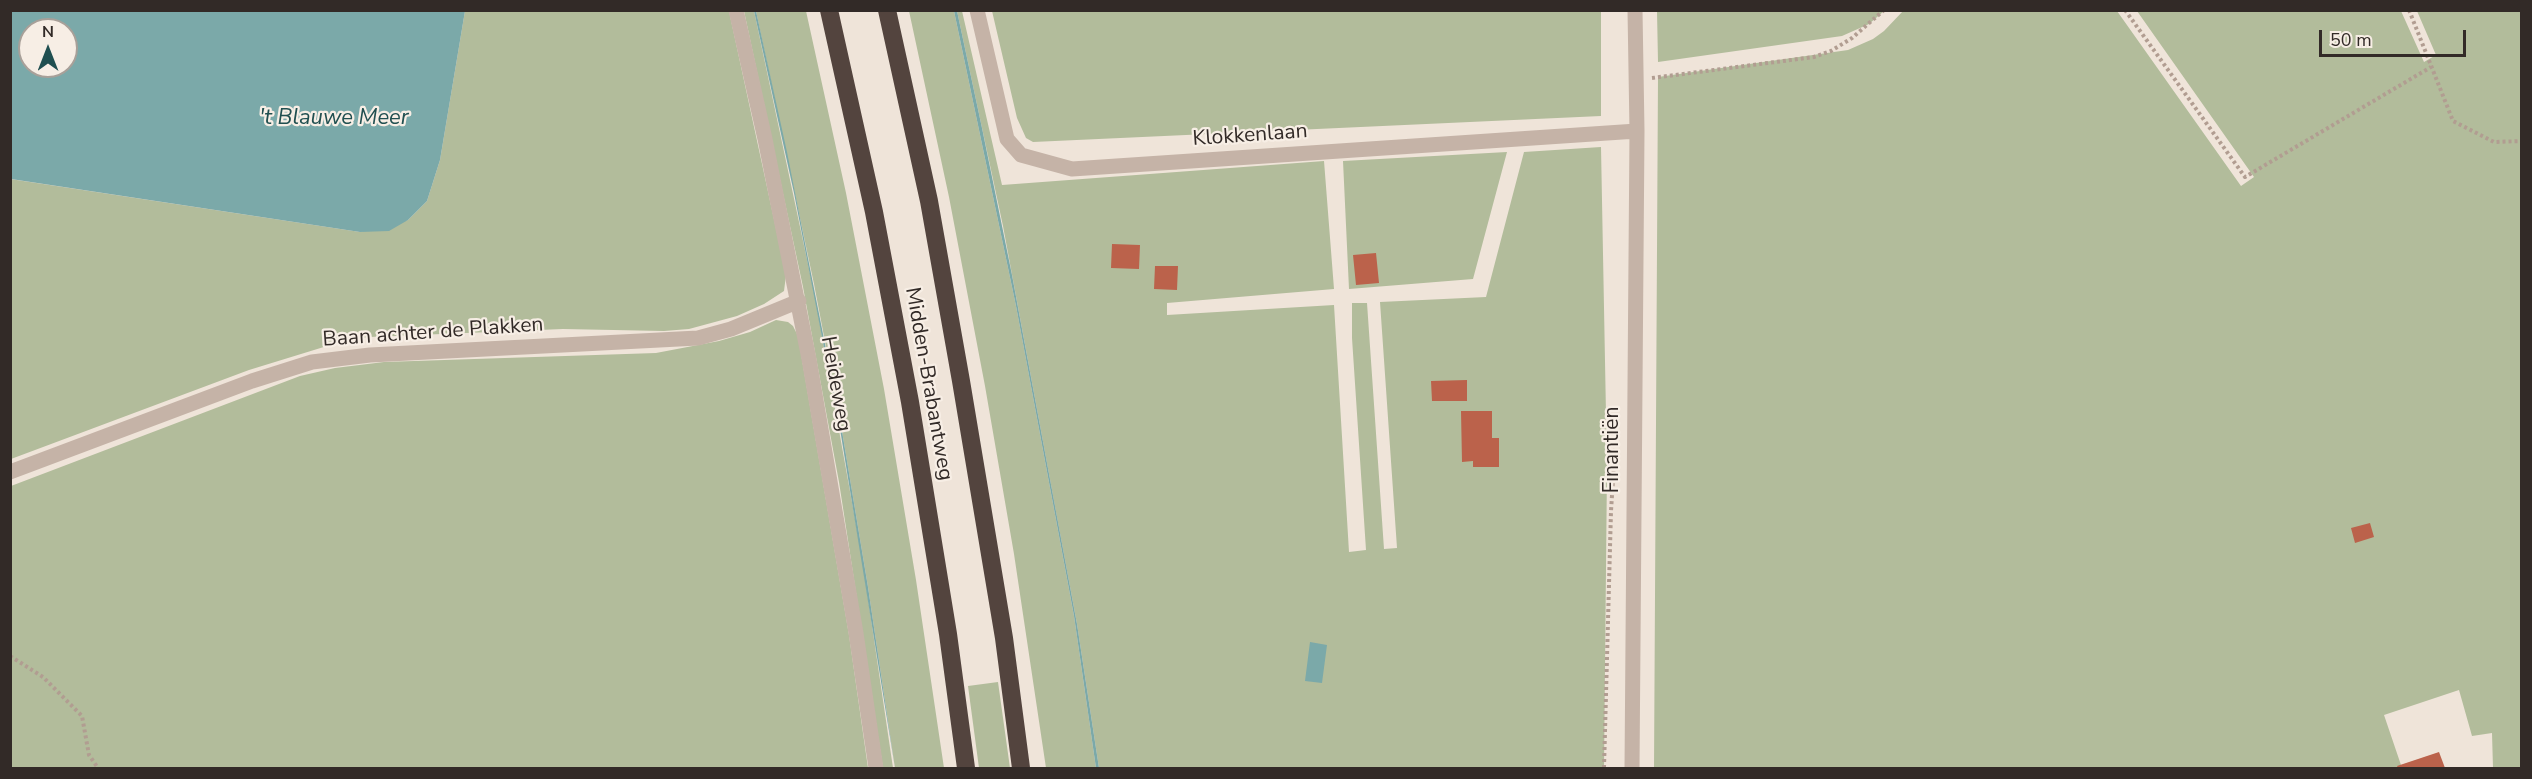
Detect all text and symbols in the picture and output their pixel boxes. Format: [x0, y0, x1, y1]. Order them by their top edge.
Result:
north arrow [18, 18, 78, 78]
scale bar [2322, 18, 2469, 56]
text: N [42, 21, 54, 43]
text: 50 m [2330, 28, 2372, 52]
water label: 't Blauwe Meer [259, 106, 409, 132]
street label: Klokkenlaan [1192, 119, 1308, 153]
street label: Midden-Brabantweg [899, 285, 957, 483]
street label: Baan achter de Plakken [322, 313, 544, 353]
street label: Heideweg [814, 334, 856, 434]
street label: Finantiën [1600, 407, 1626, 493]

